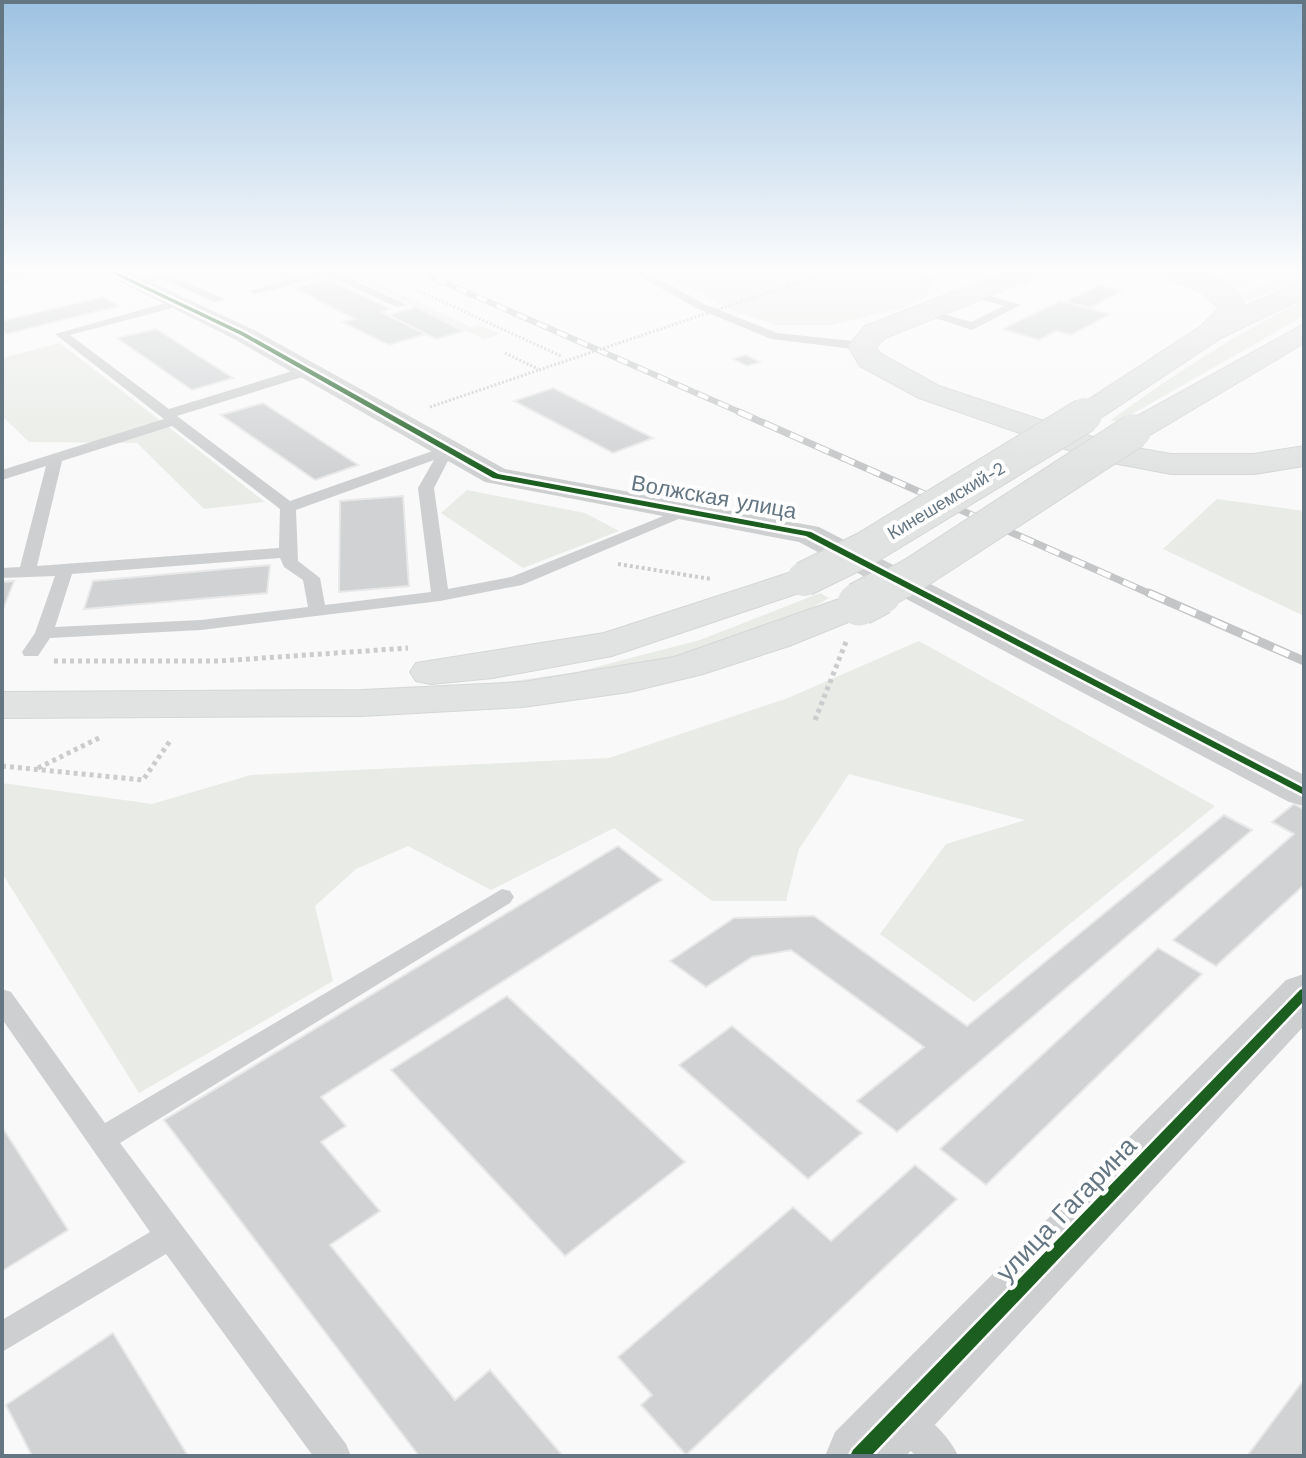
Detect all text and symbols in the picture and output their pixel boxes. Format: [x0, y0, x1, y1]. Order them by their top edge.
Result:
street label: Кинешемский-2 [883, 457, 1009, 543]
street label: Волжская улица [629, 470, 799, 524]
street label: улица Гагарина [990, 1130, 1143, 1287]

